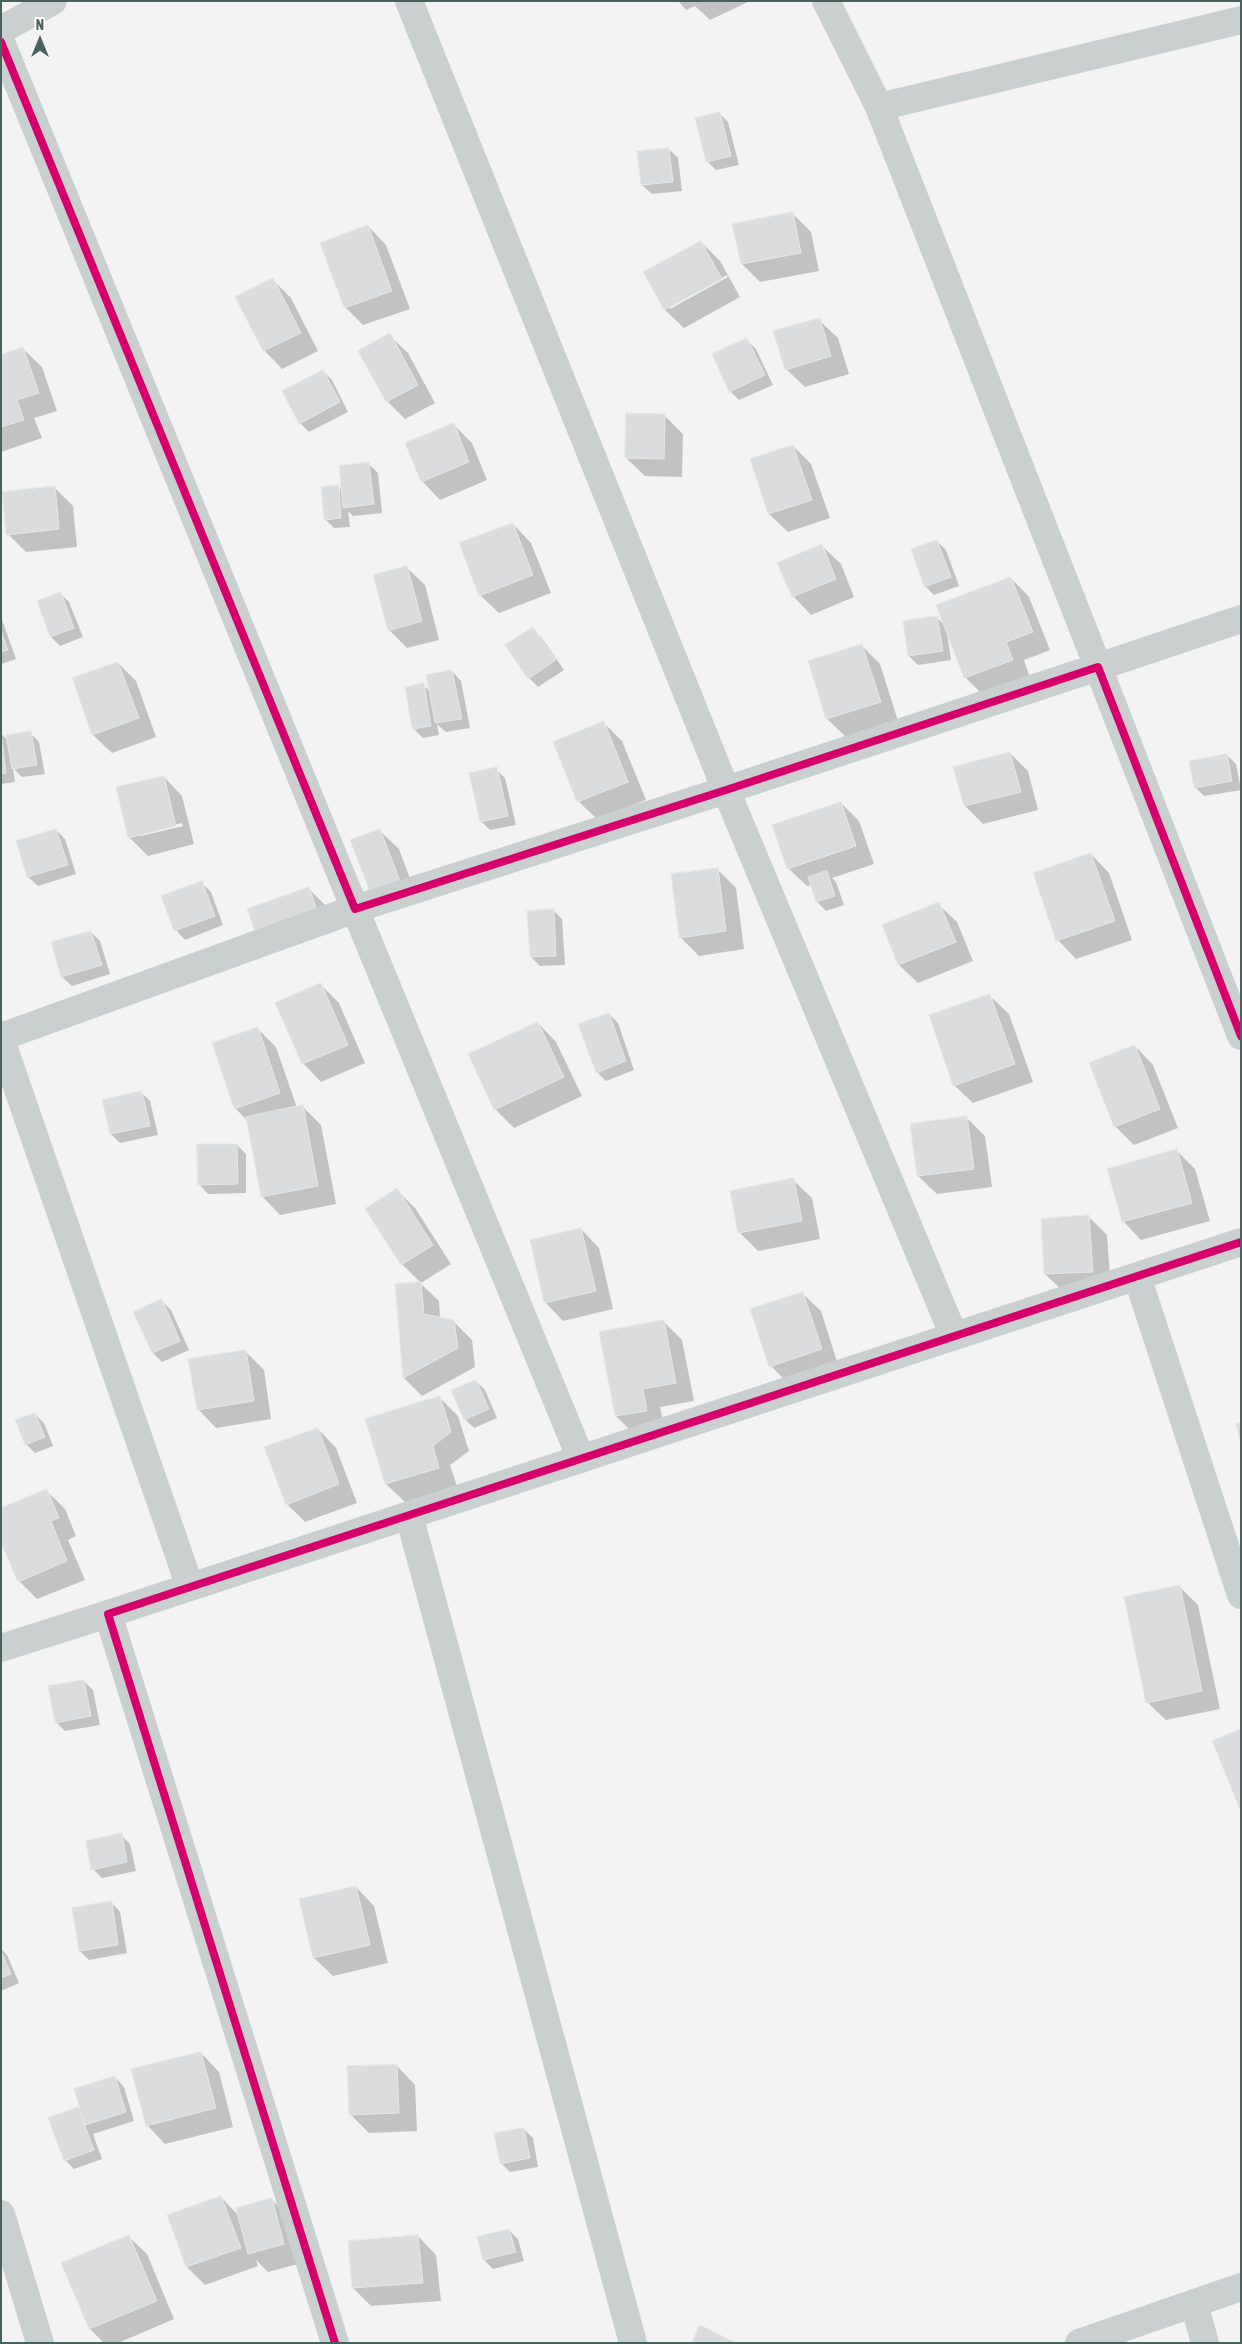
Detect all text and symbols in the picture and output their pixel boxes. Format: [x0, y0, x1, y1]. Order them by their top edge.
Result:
north arrow [15, 15, 65, 65]
text: N [36, 17, 44, 33]

